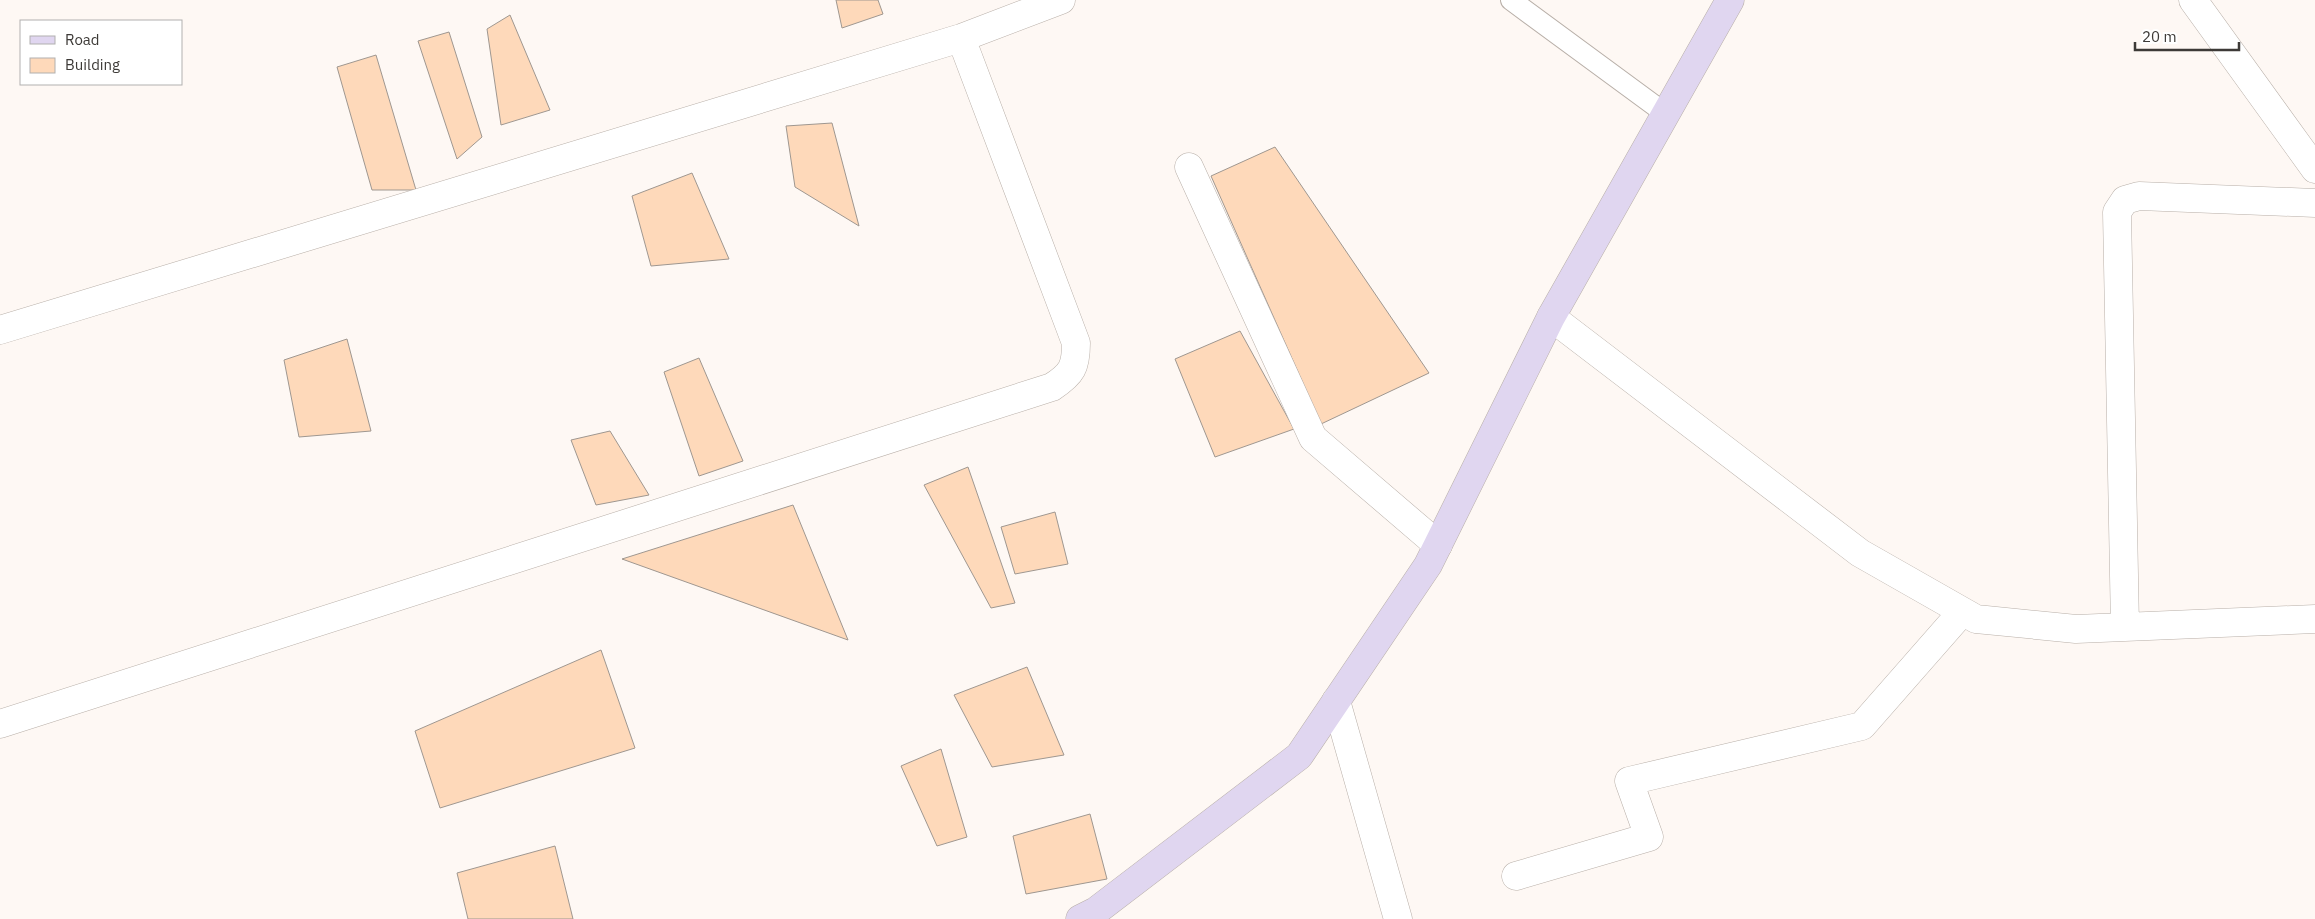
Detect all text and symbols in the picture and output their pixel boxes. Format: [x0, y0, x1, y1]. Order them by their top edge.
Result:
legend [20, 20, 182, 85]
scale bar [2135, 20, 2239, 52]
text: 20 m [2142, 27, 2177, 46]
text: Road [65, 30, 100, 49]
text: Building [65, 55, 120, 74]

